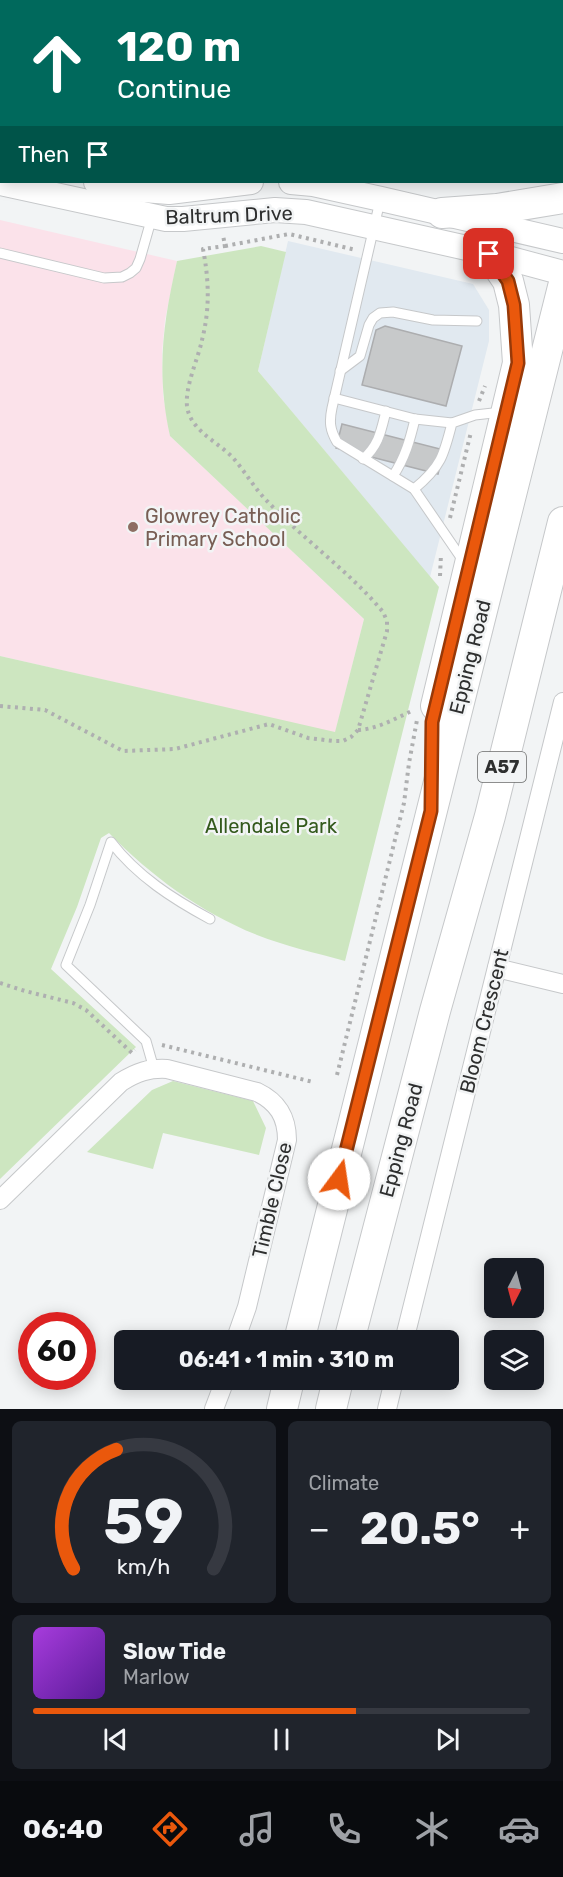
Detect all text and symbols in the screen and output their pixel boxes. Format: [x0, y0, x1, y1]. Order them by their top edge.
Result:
text: 120 m [117, 22, 241, 72]
icon: ahead [18, 24, 96, 102]
text: Continue [117, 73, 231, 105]
icon: arrive [81, 138, 114, 171]
text: Then [18, 141, 69, 168]
street label: Baltrum Drive [165, 201, 293, 229]
pin [463, 228, 514, 279]
icon: arrive [472, 237, 505, 270]
place label: Glowrey Catholic Primary School [145, 504, 301, 551]
marker: Glowrey Catholic Primary School [126, 520, 140, 534]
street label: Epping Road [444, 597, 496, 717]
road number: A57 [478, 752, 526, 782]
park label: Allendale Park [205, 814, 338, 838]
street label: Bloom Crescent [454, 946, 514, 1096]
street label: Epping Road [374, 1080, 428, 1200]
street label: Timble Close [247, 1140, 297, 1260]
position arrow [307, 1147, 371, 1211]
north arrow [484, 1258, 544, 1318]
map controls [484, 1258, 544, 1390]
speed limit sign: 60 [18, 1312, 96, 1390]
button: layers [484, 1330, 544, 1390]
text: 06:41 · 1 min · 310 m [179, 1346, 394, 1373]
text: Climate [309, 1471, 379, 1495]
text: 59 [104, 1485, 184, 1559]
text: 20.5° [360, 1502, 480, 1555]
text: − [309, 1509, 330, 1548]
text: + [509, 1509, 530, 1548]
text: km/h [117, 1554, 171, 1579]
text: Slow Tide [123, 1638, 226, 1665]
text: Marlow [123, 1665, 190, 1689]
icon: previous [99, 1723, 132, 1756]
icon: pause [265, 1723, 298, 1756]
icon: next [431, 1723, 464, 1756]
icon: directions [149, 1808, 191, 1850]
icon: music [236, 1808, 278, 1850]
icon: phone [323, 1808, 365, 1850]
icon: climate [411, 1808, 453, 1850]
icon: car [498, 1808, 540, 1850]
text: 06:40 [23, 1813, 103, 1845]

